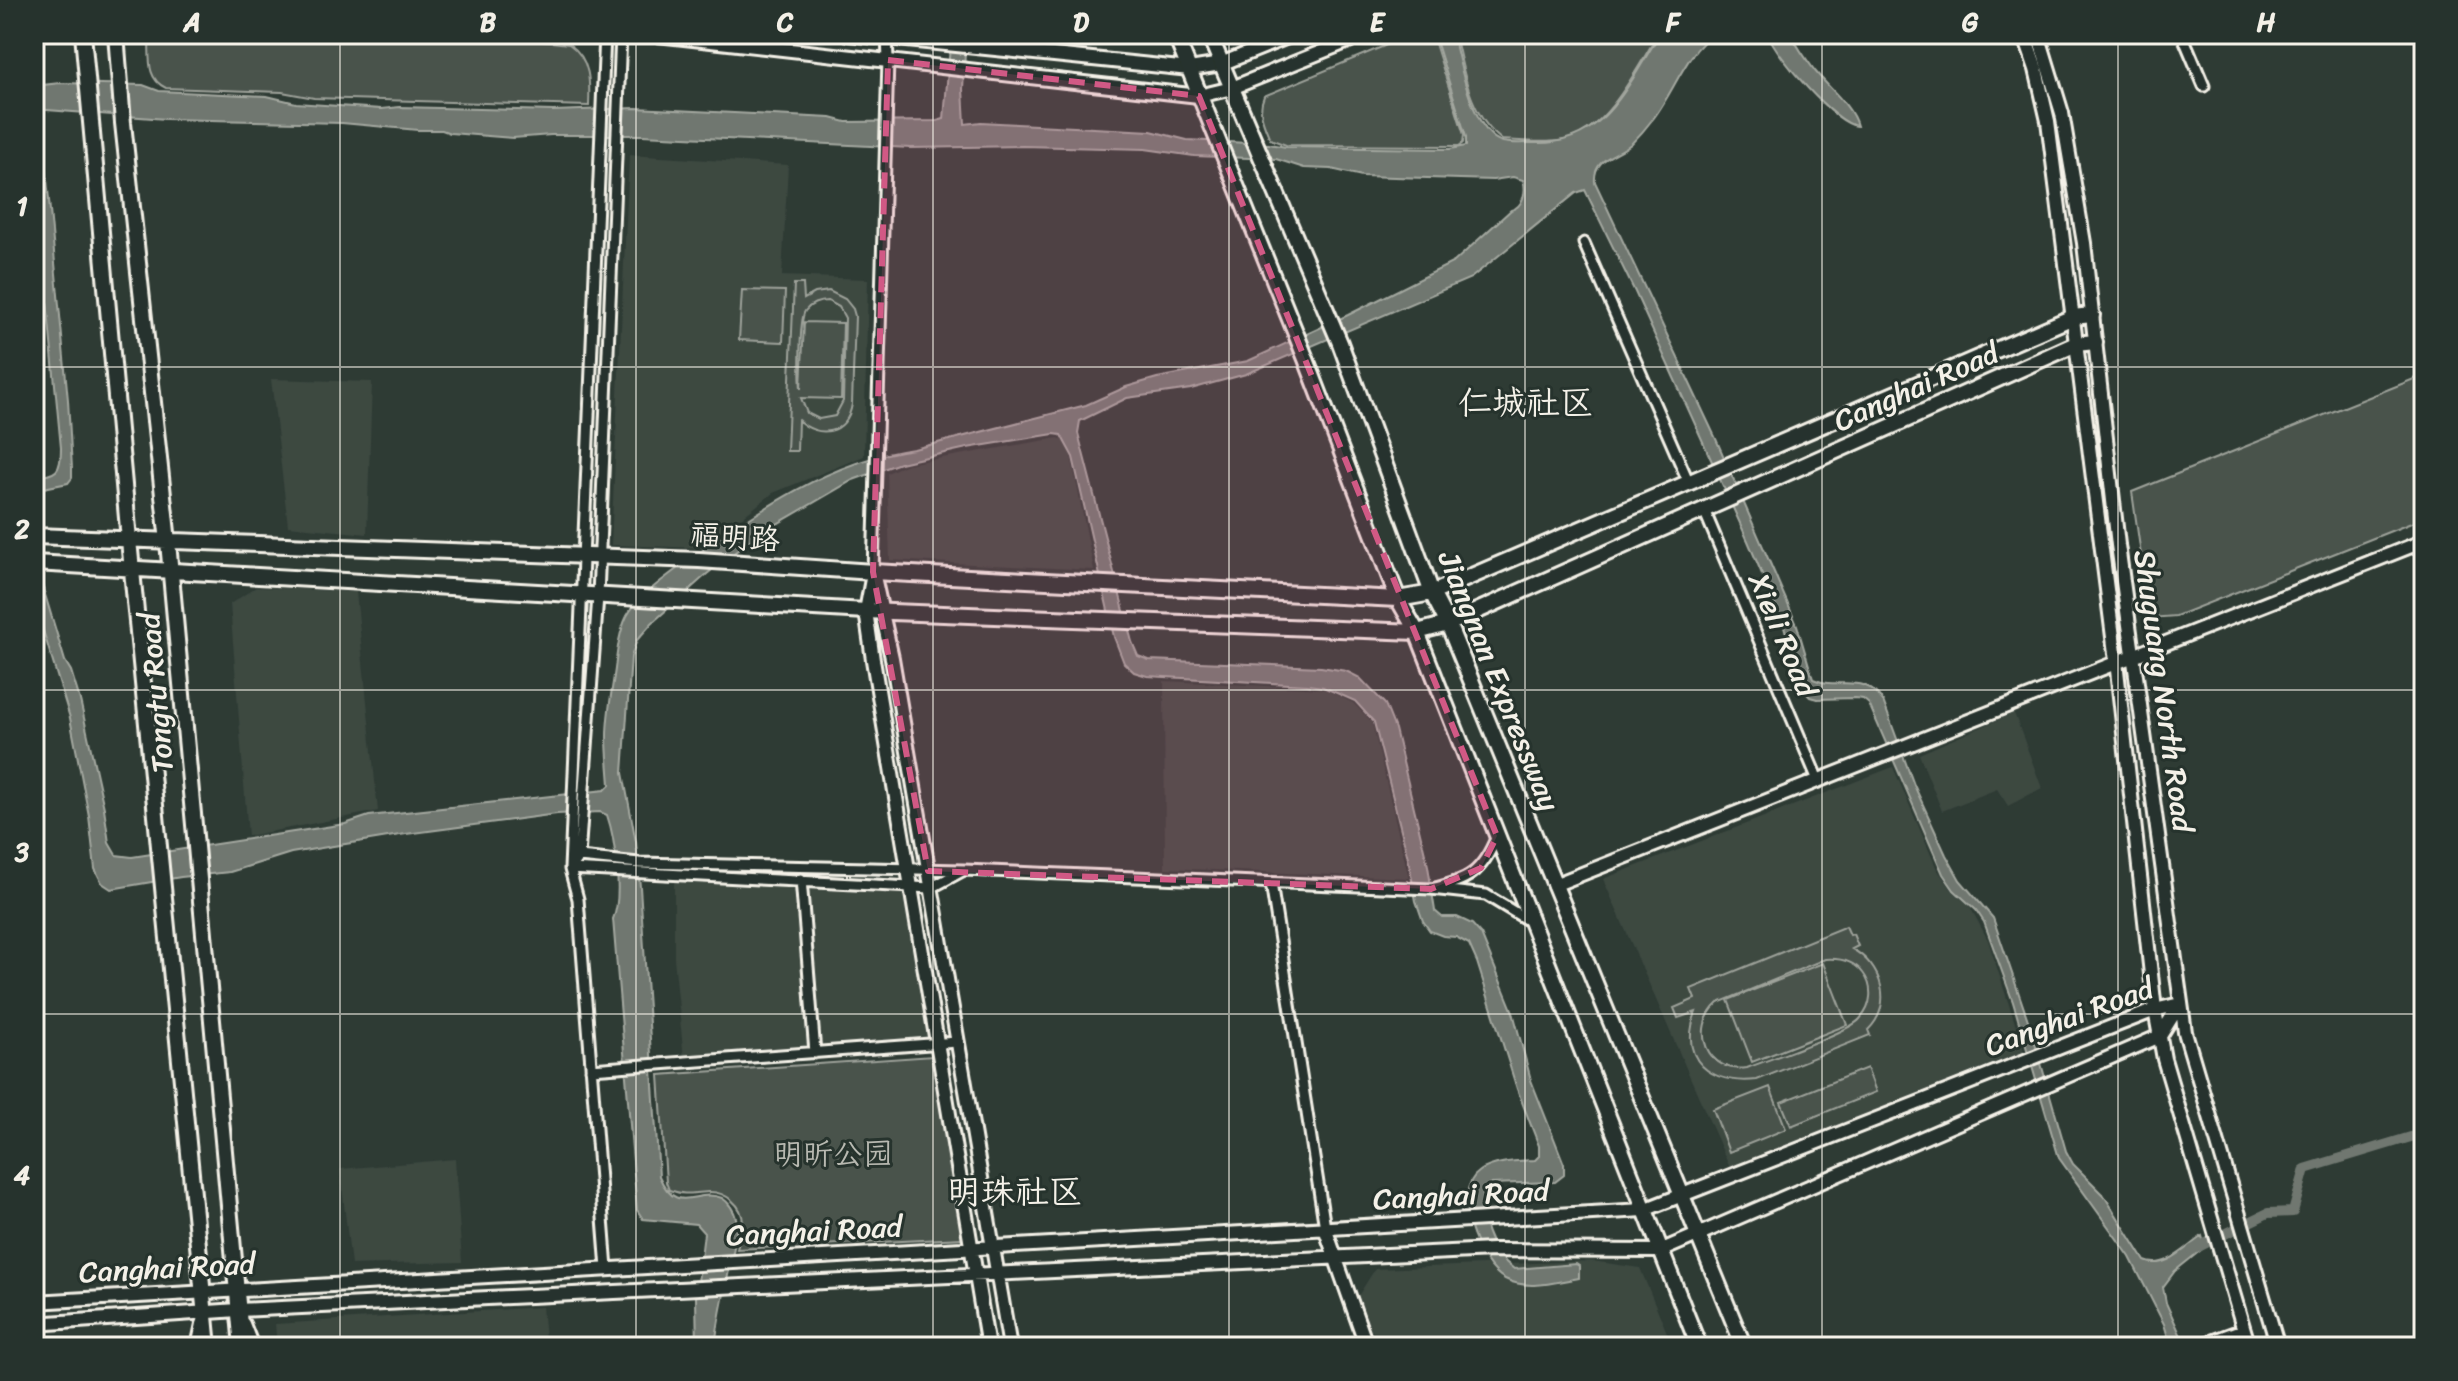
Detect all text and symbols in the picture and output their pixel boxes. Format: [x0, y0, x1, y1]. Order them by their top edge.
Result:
text: A [182, 0, 201, 45]
text: B [480, 0, 497, 45]
text: C [776, 0, 794, 45]
text: D [1073, 0, 1089, 45]
text: E [1370, 0, 1387, 45]
text: F [1665, 0, 1682, 45]
text: G [1962, 0, 1979, 45]
text: H [2257, 0, 2276, 45]
text: 1 [16, 183, 28, 229]
street label: Canghai Road [1824, 326, 2010, 448]
district label: 仁城社区 [1458, 373, 1594, 433]
text: 2 [13, 506, 30, 552]
street label: 福明路 [688, 507, 782, 567]
street label: Jiangnan Expressway [1422, 542, 1576, 820]
street label: Shuguang North Road [2117, 546, 2211, 838]
street label: Xieli Road [1732, 563, 1834, 708]
street label: Tongtu Road [122, 609, 190, 775]
text: 3 [14, 829, 30, 875]
street label: Canghai Road [1977, 961, 2163, 1073]
park label: 明昕公园 [773, 1127, 893, 1181]
text: 4 [14, 1152, 30, 1198]
district label: 明珠社区 [947, 1162, 1083, 1222]
street label: Canghai Road [1372, 1163, 1553, 1227]
street label: Canghai Road [725, 1199, 906, 1263]
street label: Canghai Road [78, 1236, 259, 1300]

